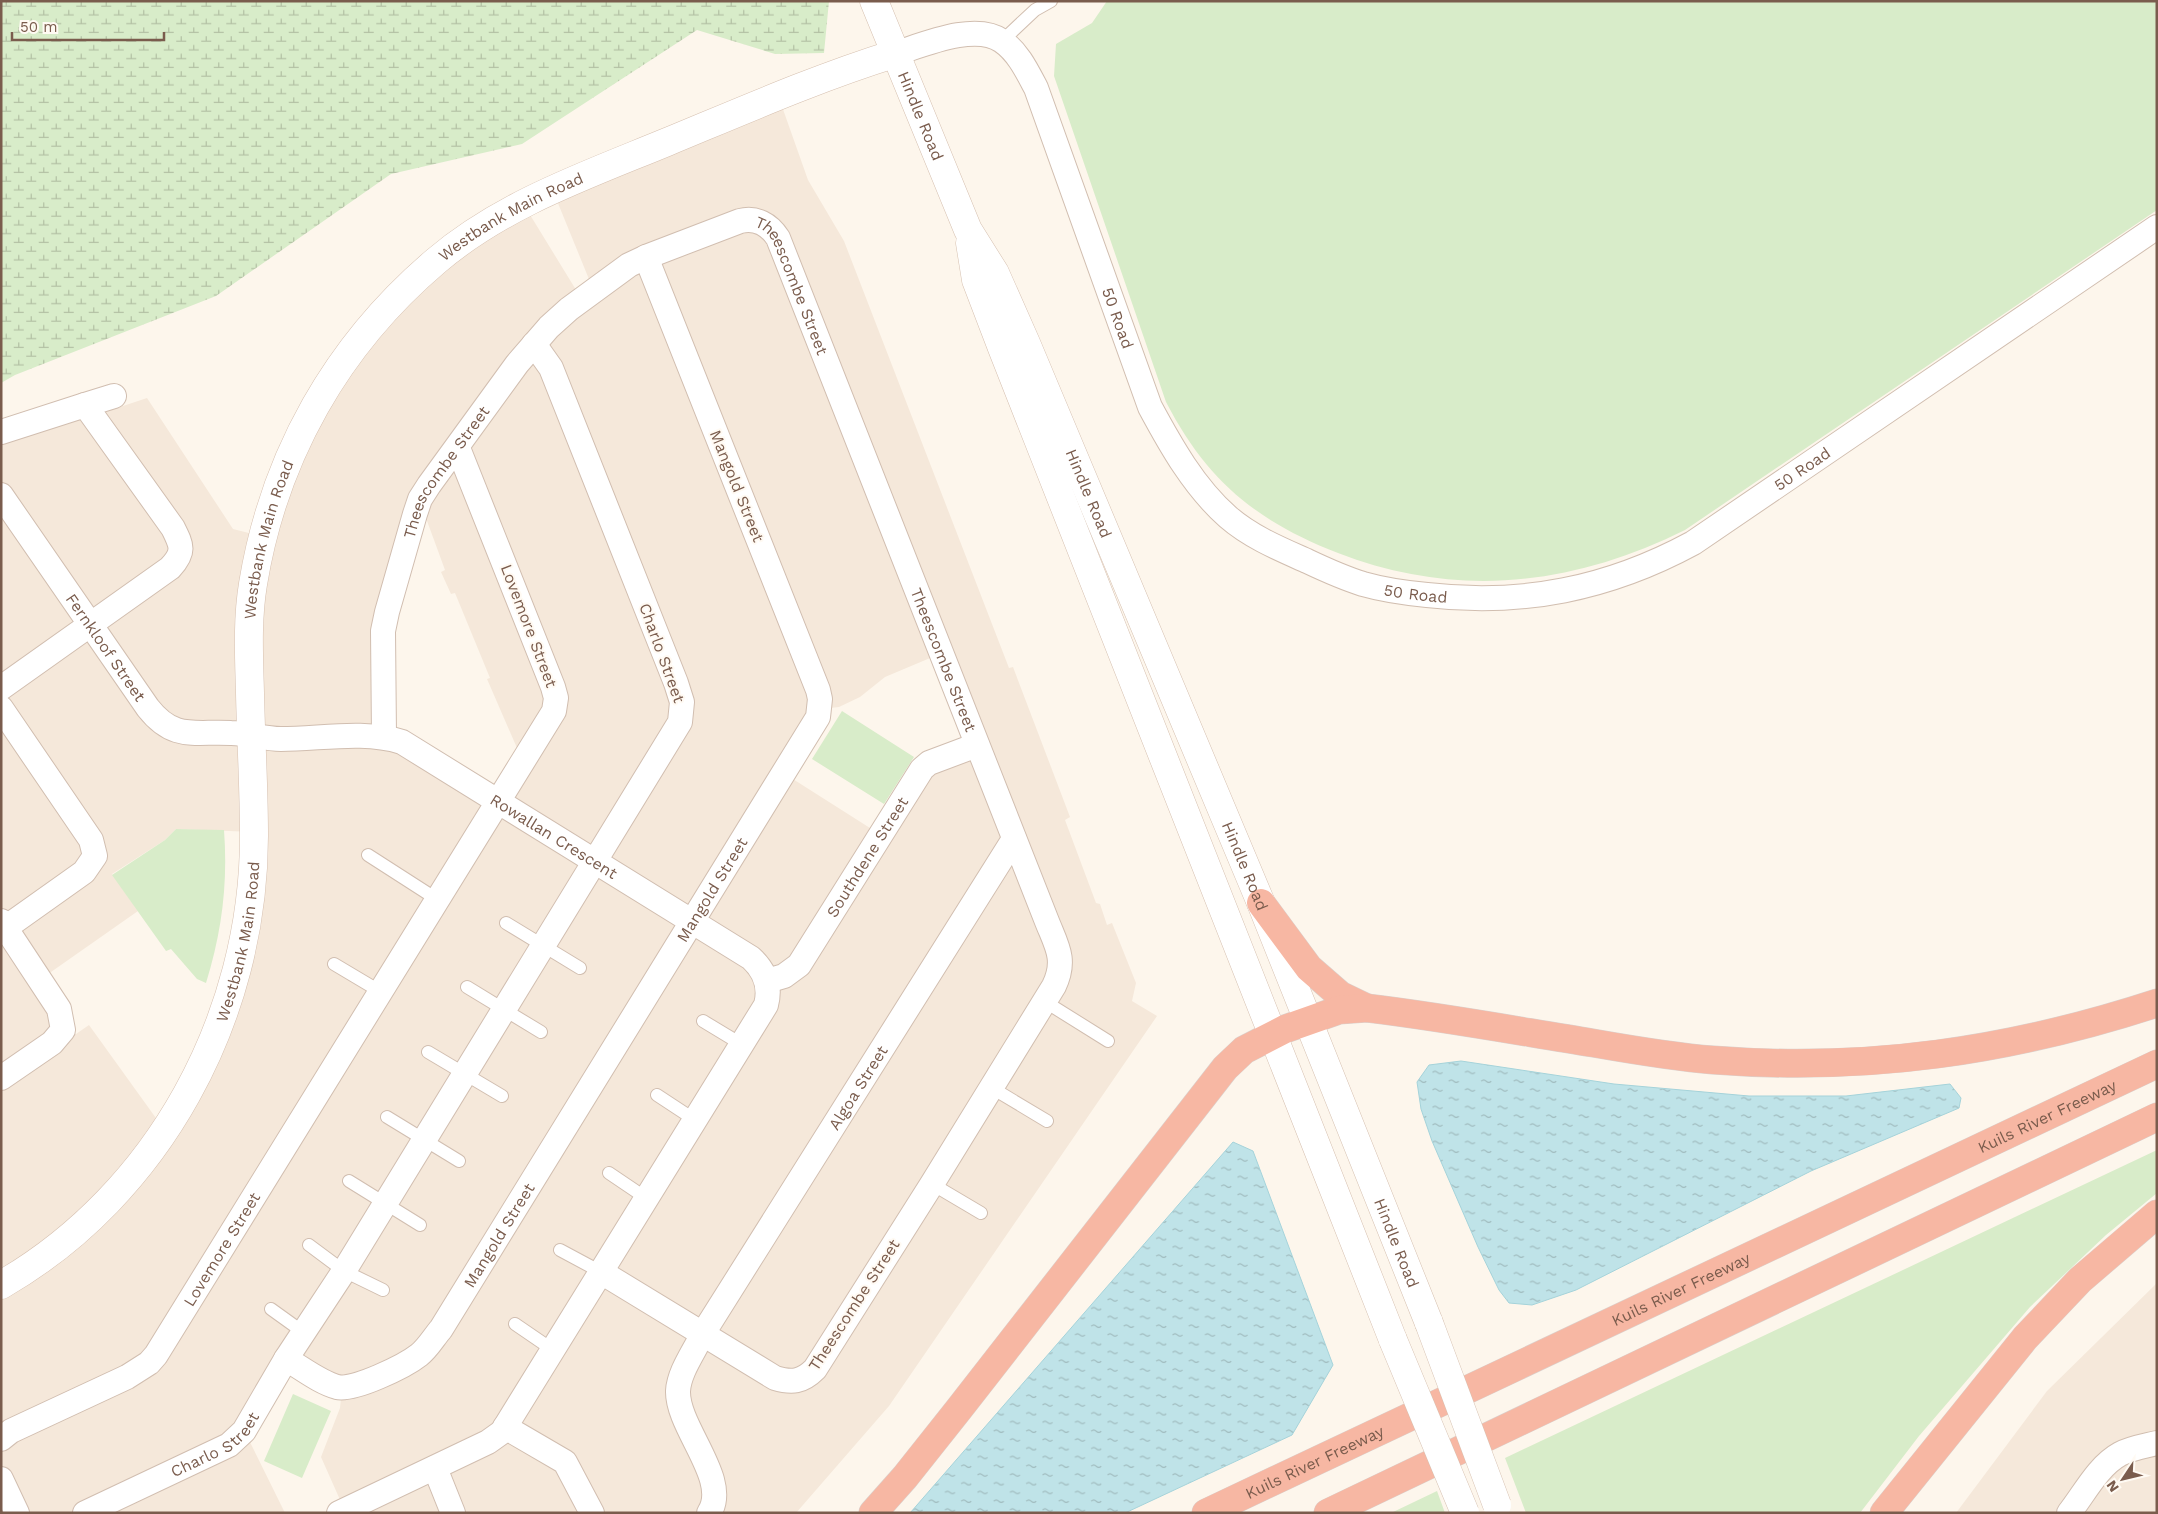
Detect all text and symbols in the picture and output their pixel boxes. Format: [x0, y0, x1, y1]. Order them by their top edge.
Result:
scale bar [12, 10, 165, 42]
text: 50 m [20, 18, 57, 36]
street label: Hindle Road [894, 68, 948, 163]
street label: Westbank Main Road [434, 168, 586, 265]
street label: Theescombe Street [753, 212, 833, 358]
street label: 50 Road [1098, 285, 1138, 351]
street label: Theescombe Street [399, 402, 493, 540]
street label: Mangold Street [706, 427, 768, 545]
street label: 50 Road [1770, 443, 1834, 494]
street label: Hindle Road [1062, 446, 1116, 541]
street label: Westbank Main Road [240, 457, 297, 620]
street label: Lovemore Street [497, 562, 561, 691]
street label: 50 Road [1382, 580, 1448, 606]
street label: Theescombe Street [907, 585, 981, 735]
street label: Fernkloof Street [62, 590, 150, 705]
street label: Charlo Street [635, 601, 689, 706]
street label: Rowallan Crescent [487, 790, 621, 883]
street label: Southdene Street [822, 793, 912, 921]
street label: Hindle Road [1218, 819, 1272, 913]
street label: Mangold Street [672, 833, 751, 945]
street label: Westbank Main Road [212, 861, 263, 1024]
street label: Algoa Street [824, 1041, 891, 1133]
street label: Kuils River Freeway [1975, 1075, 2120, 1157]
street label: Mangold Street [459, 1179, 538, 1291]
street label: Lovemore Street [179, 1188, 264, 1310]
street label: Hindle Road [1370, 1195, 1423, 1290]
street label: Theescombe Street [804, 1235, 904, 1374]
street label: Kuils River Freeway [1608, 1248, 1754, 1330]
street label: Charlo Street [167, 1408, 263, 1481]
street label: Kuils River Freeway [1242, 1421, 1387, 1503]
north arrow [2098, 1454, 2148, 1504]
text: N [2103, 1478, 2122, 1495]

